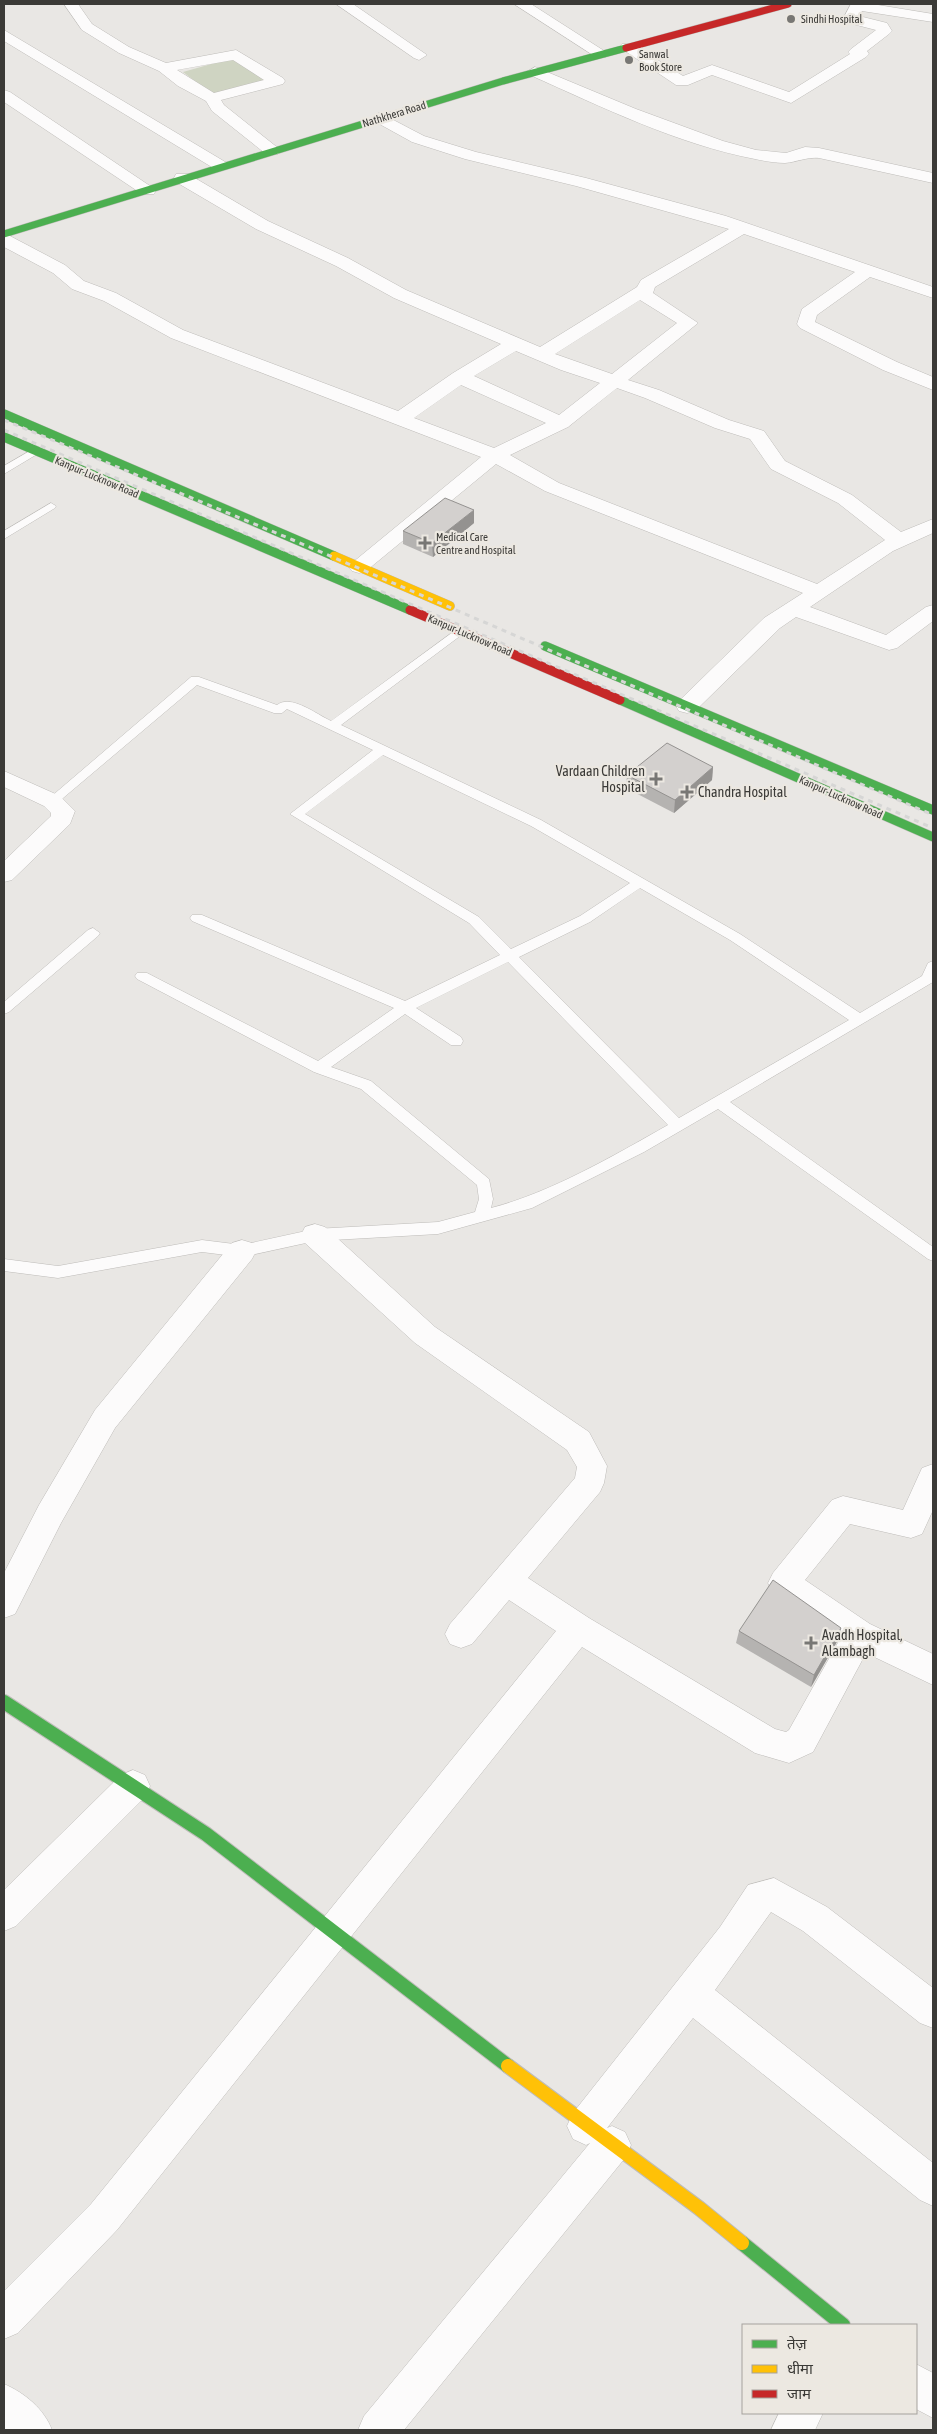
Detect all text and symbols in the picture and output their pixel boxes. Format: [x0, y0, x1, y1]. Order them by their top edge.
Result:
marker: Sindhi Hospital [785, 13, 797, 25]
place label: Sindhi Hospital [801, 13, 863, 25]
place label: Sanwal Book Store [639, 48, 682, 73]
marker: Sanwal Book Store [623, 54, 635, 66]
street label: Nathkhera Road [361, 99, 427, 129]
street label: Kanpur-Lucknow Road [53, 454, 141, 500]
place label: Medical Care Centre and Hospital [436, 531, 516, 556]
marker: Medical Care Centre and Hospital [418, 536, 432, 550]
street label: Kanpur-Lucknow Road [426, 612, 514, 658]
place label: Vardaan Children Hospital [556, 763, 645, 795]
marker: Vardaan Children Hospital [649, 772, 663, 786]
street label: Kanpur-Lucknow Road [797, 773, 885, 821]
place label: Chandra Hospital [698, 784, 787, 800]
marker: Chandra Hospital [680, 785, 694, 799]
place label: Avadh Hospital, Alambagh [822, 1627, 903, 1659]
marker: Avadh Hospital, Alambagh [804, 1636, 818, 1650]
legend [742, 2324, 917, 2414]
text: तेज़ [787, 2335, 808, 2352]
text: धीमा [787, 2360, 814, 2377]
text: जाम [787, 2385, 812, 2402]

